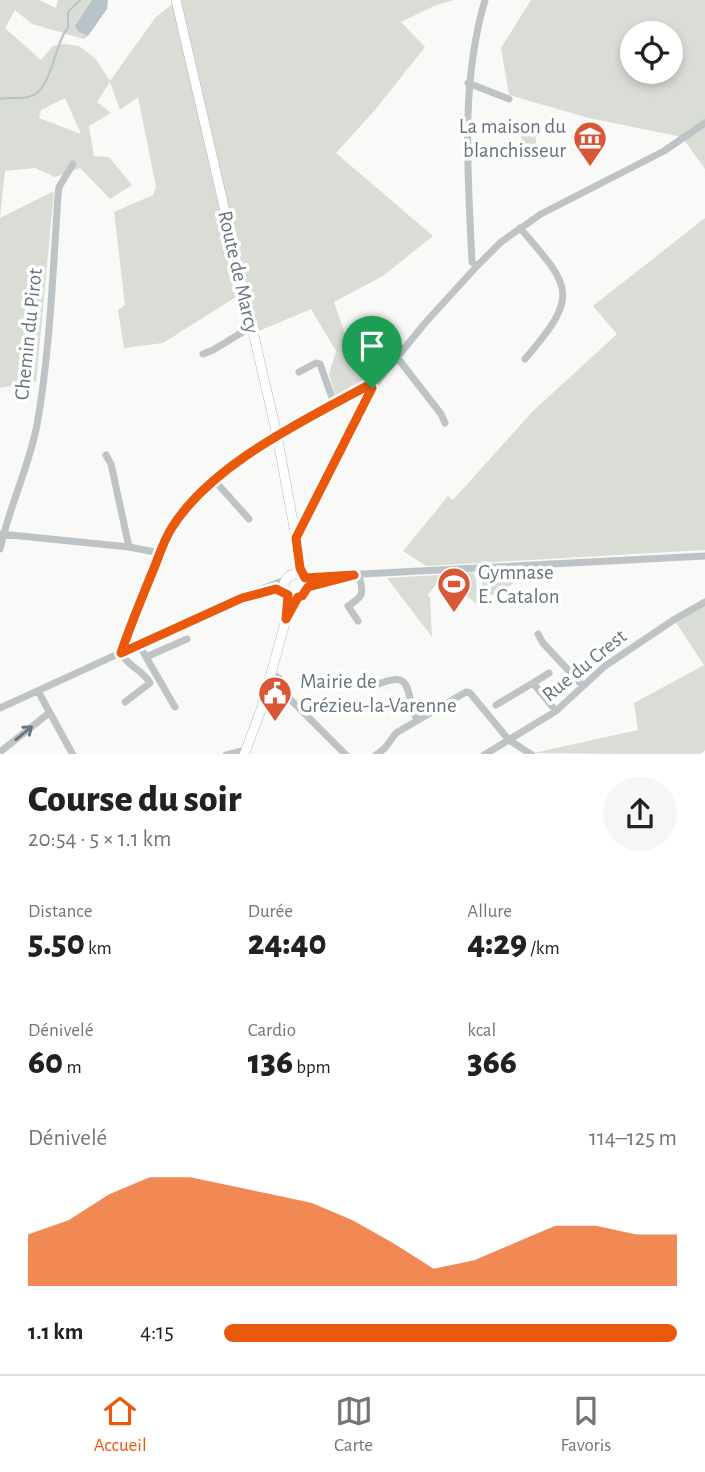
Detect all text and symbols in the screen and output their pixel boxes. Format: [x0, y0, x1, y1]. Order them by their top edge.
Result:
map controls [620, 21, 683, 84]
button: locate [620, 21, 683, 84]
place label: La maison du blanchisseur [459, 116, 566, 161]
museum icon: La maison du blanchisseur [571, 119, 609, 168]
street label: Route de Marcy [214, 209, 263, 335]
street label: Chemin du Pirot [11, 267, 46, 401]
pin [342, 316, 402, 388]
icon: arrive [353, 327, 391, 365]
place label: Gymnase E. Catalon [478, 562, 560, 607]
sports icon: Gymnase E. Catalon [435, 565, 473, 614]
street label: Rue du Crest [538, 625, 631, 706]
place label: Mairie de Grézieu-la-Varenne [300, 671, 457, 716]
public building icon: Mairie de Grézieu-la-Varenne [256, 674, 294, 723]
one-way arrow [15, 725, 33, 740]
button: share [603, 777, 677, 851]
text: Course du soir [28, 781, 241, 819]
text: 20:54 · 5 × 1.1 km [28, 828, 171, 851]
text: Distance [28, 902, 92, 921]
text: Durée [248, 902, 293, 921]
text: Allure [467, 902, 512, 921]
text: 5.50 [28, 926, 85, 961]
text: 24:40 [248, 926, 327, 961]
text: 4:29 [467, 926, 527, 961]
text: km [85, 939, 112, 958]
text: /km [527, 939, 560, 958]
text: Dénivelé [28, 1021, 93, 1040]
text: Cardio [248, 1021, 296, 1040]
text: kcal [467, 1021, 496, 1040]
text: 60 [28, 1045, 63, 1080]
text: 136 [248, 1045, 293, 1080]
text: 366 [467, 1045, 517, 1080]
text: m [63, 1058, 82, 1077]
text: bpm [293, 1058, 331, 1077]
text: Dénivelé [28, 1127, 107, 1150]
text: 114–125 m [589, 1127, 677, 1150]
text: 1.1 km [28, 1321, 83, 1344]
text: 4:15 [140, 1321, 174, 1344]
tab: Accueil [94, 1392, 147, 1457]
tab: Carte [334, 1392, 373, 1457]
tab: Favoris [560, 1392, 611, 1457]

